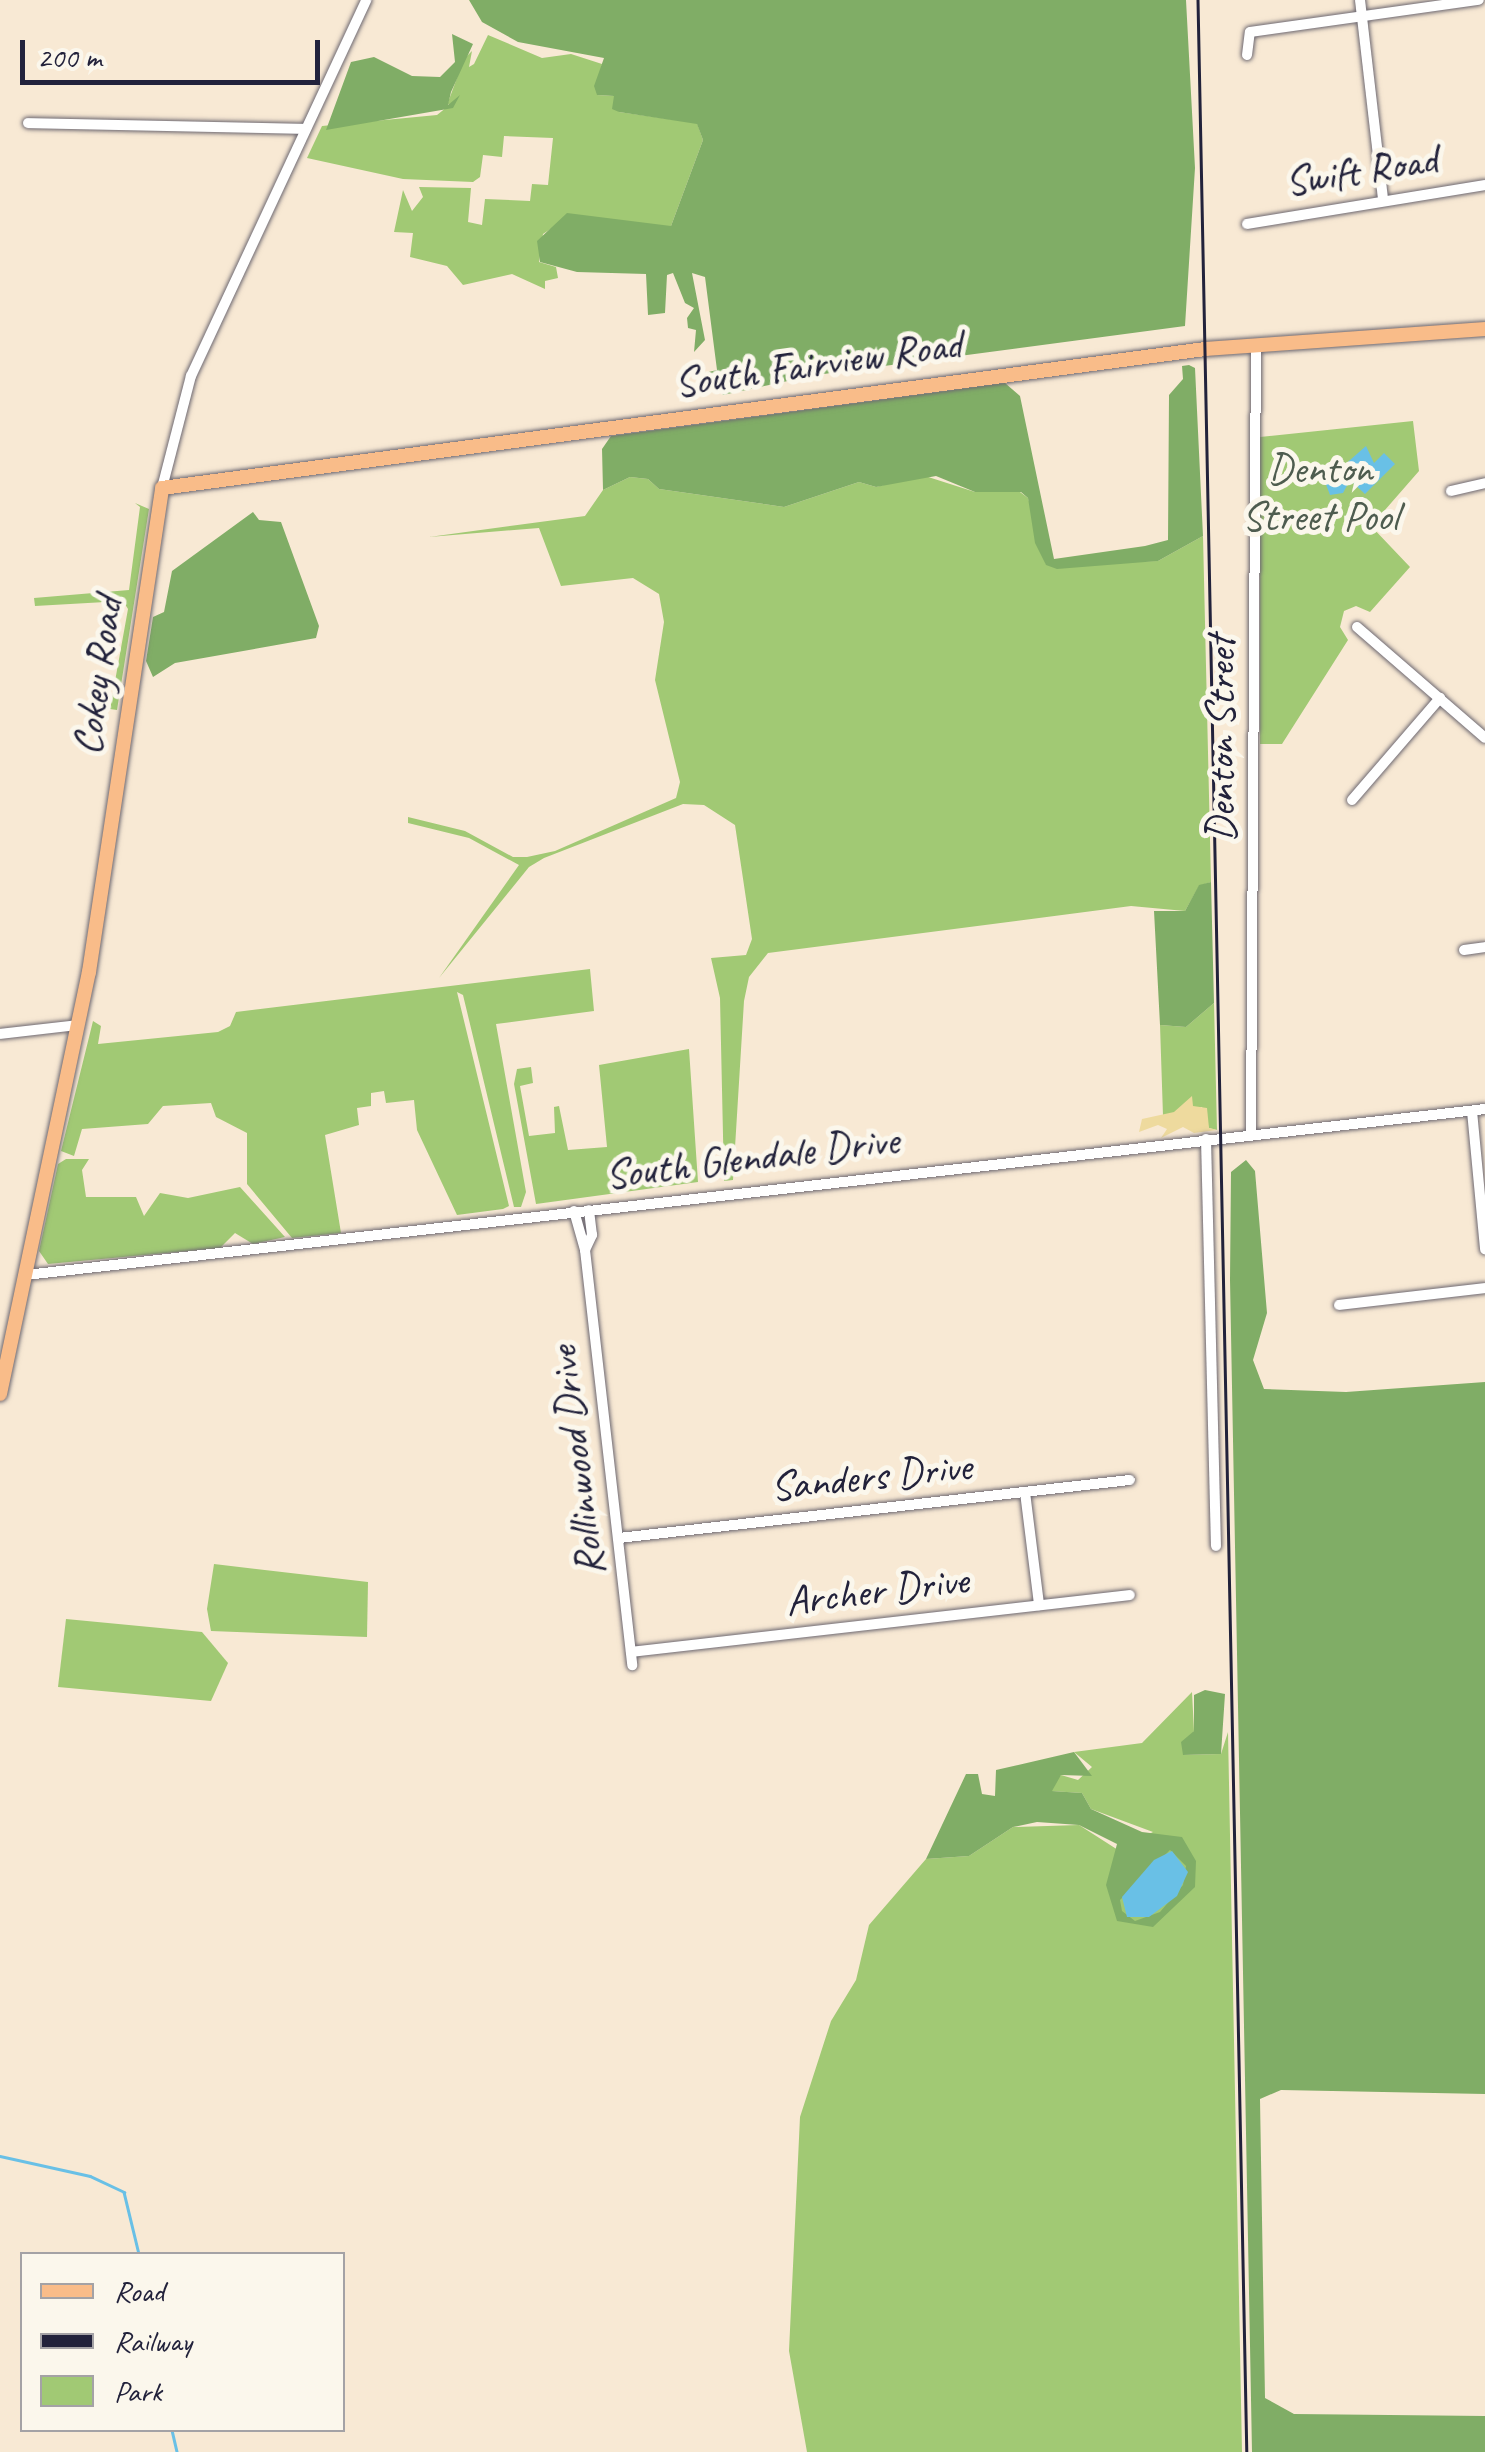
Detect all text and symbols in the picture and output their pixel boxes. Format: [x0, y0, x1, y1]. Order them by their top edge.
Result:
scale bar [25, 20, 325, 82]
text: 200 m [37, 38, 102, 76]
street label: Swift Road [1281, 134, 1441, 208]
street label: South Fairview Road [671, 319, 965, 409]
park label: Denton Street Pool [1242, 444, 1398, 542]
street label: Cokey Road [62, 594, 134, 758]
street label: Denton Street [1196, 636, 1246, 842]
street label: South Glendale Drive [603, 1115, 901, 1201]
street label: Rollinwood Drive [538, 1343, 616, 1579]
street label: Sanders Drive [768, 1441, 974, 1513]
street label: Archer Drive [783, 1555, 971, 1627]
legend [20, 2252, 345, 2432]
text: Road [114, 2272, 164, 2310]
text: Railway [114, 2322, 192, 2360]
text: Park [114, 2372, 162, 2410]

